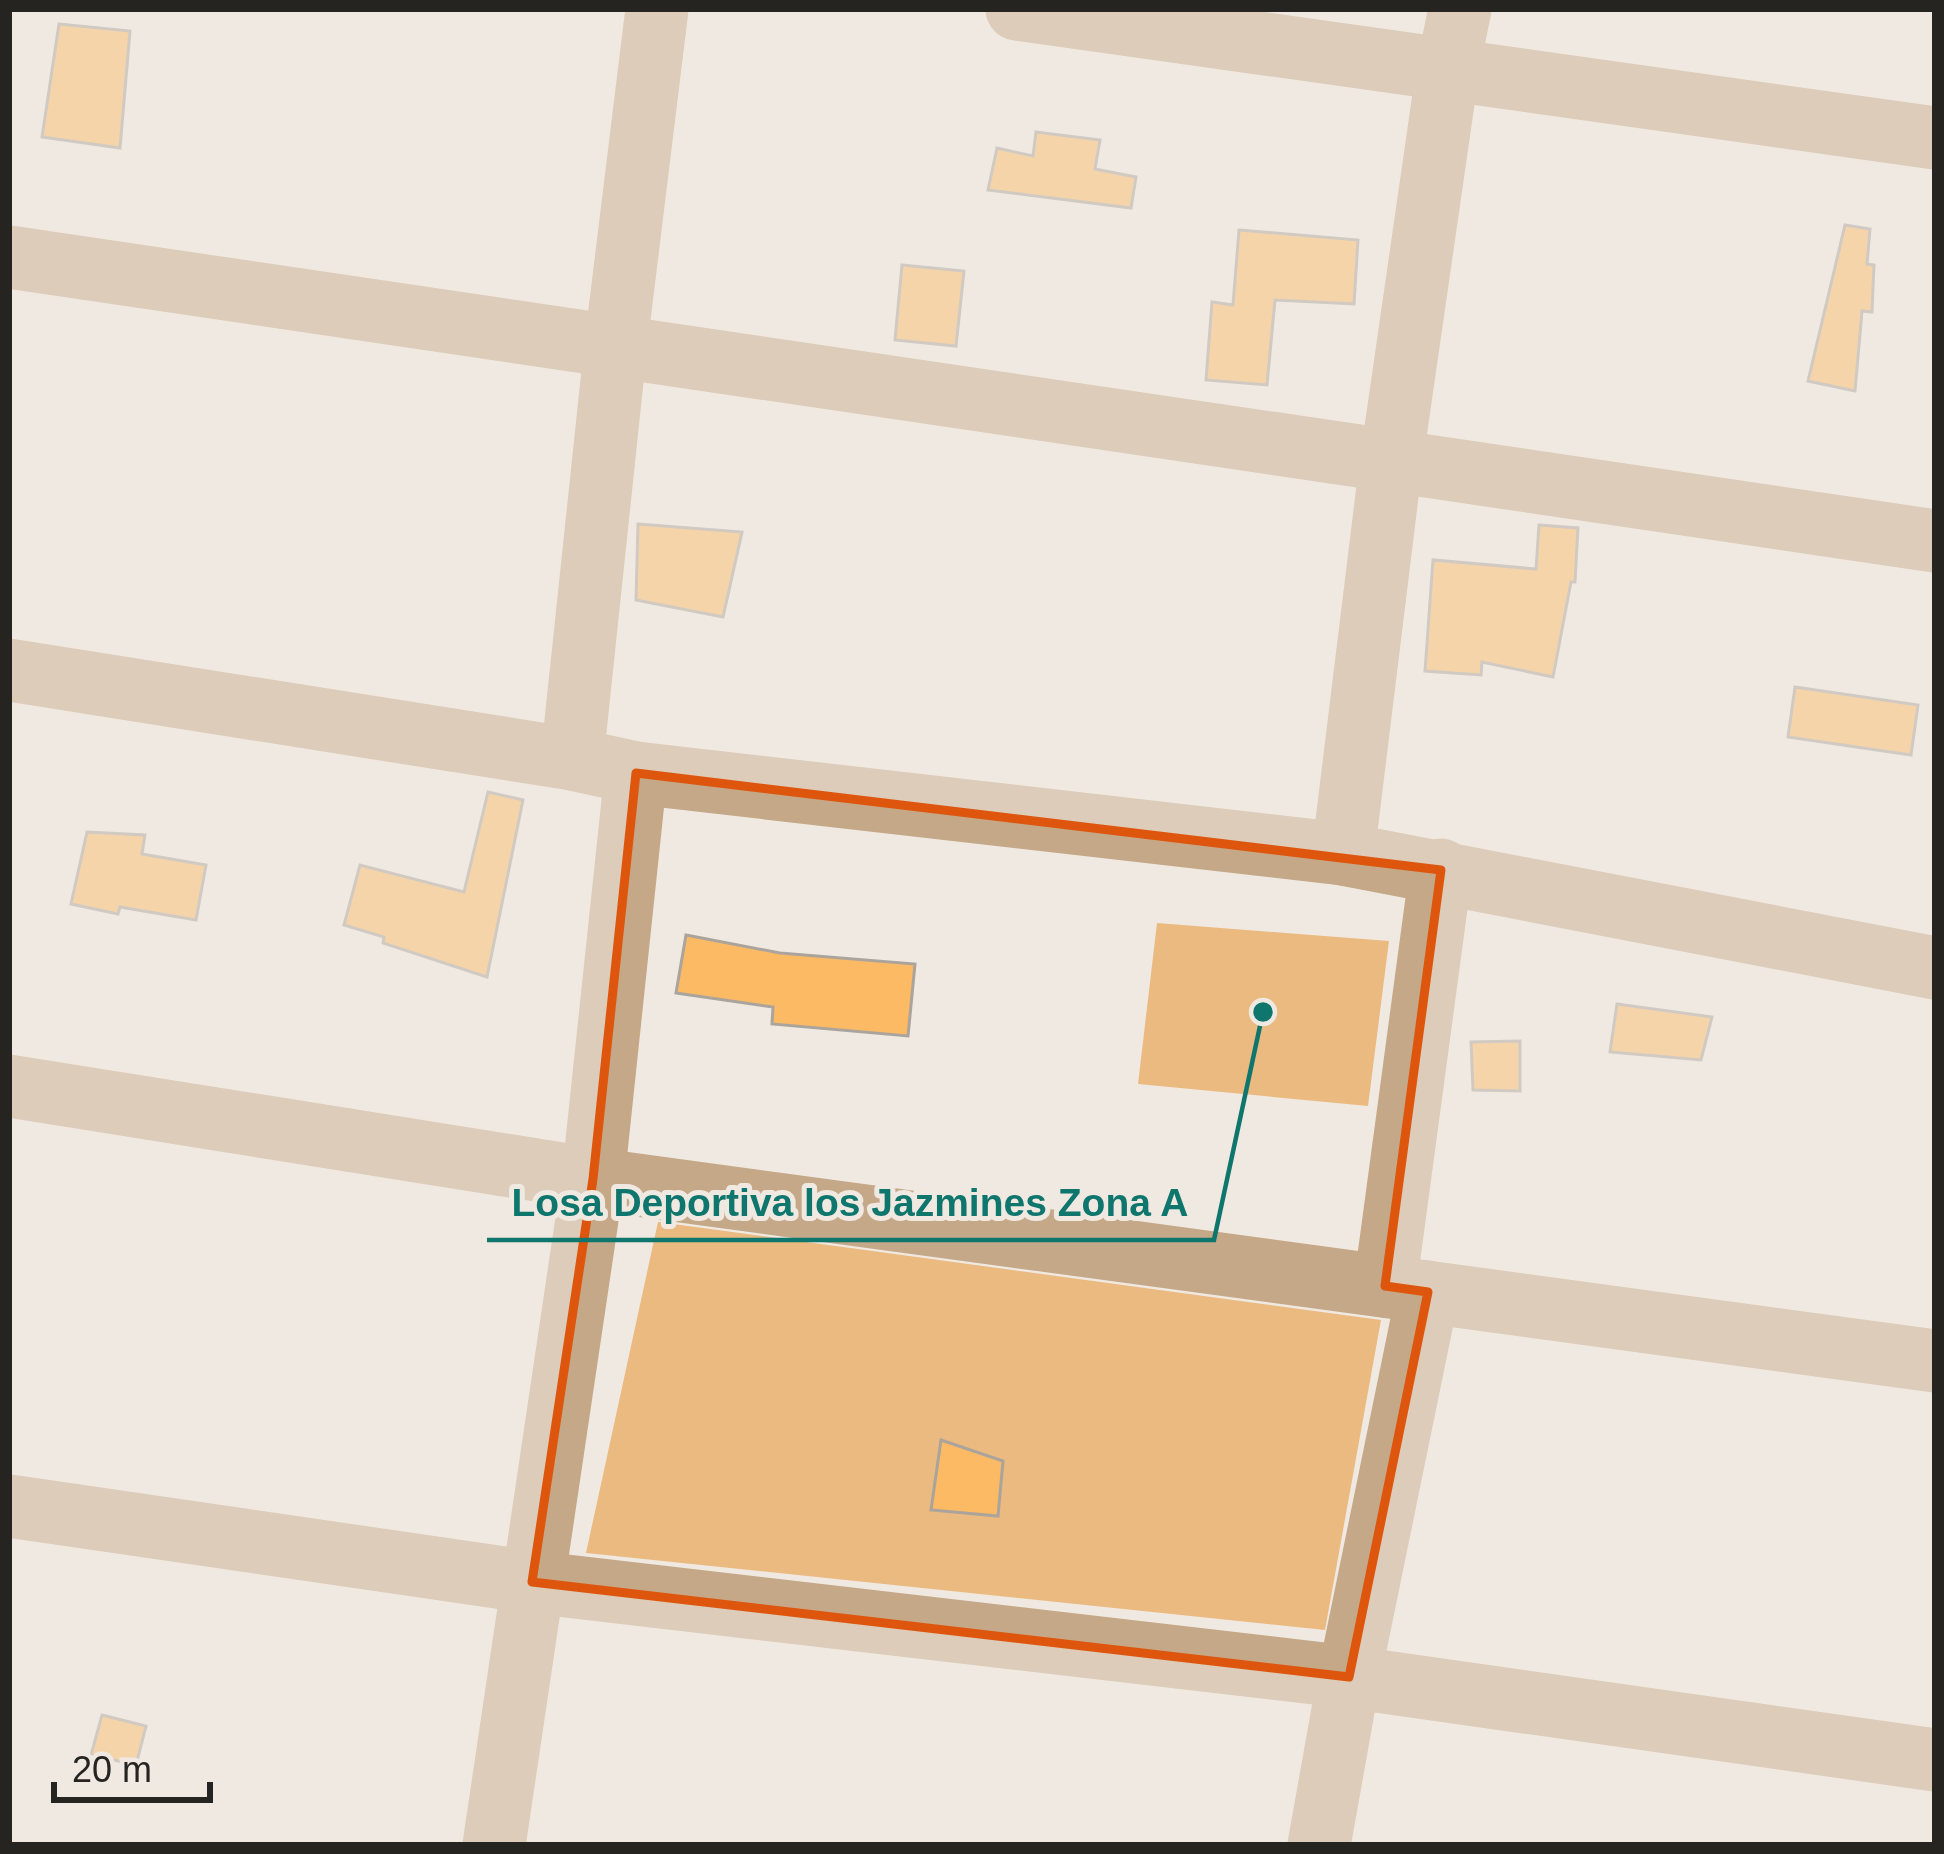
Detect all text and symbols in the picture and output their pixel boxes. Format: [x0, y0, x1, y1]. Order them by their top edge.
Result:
callout: Losa Deportiva los Jazmines Zona A [487, 1165, 1214, 1240]
text: Losa Deportiva los Jazmines Zona A [512, 1181, 1188, 1224]
scale bar [54, 1728, 210, 1802]
text: 20 m [72, 1749, 152, 1790]

